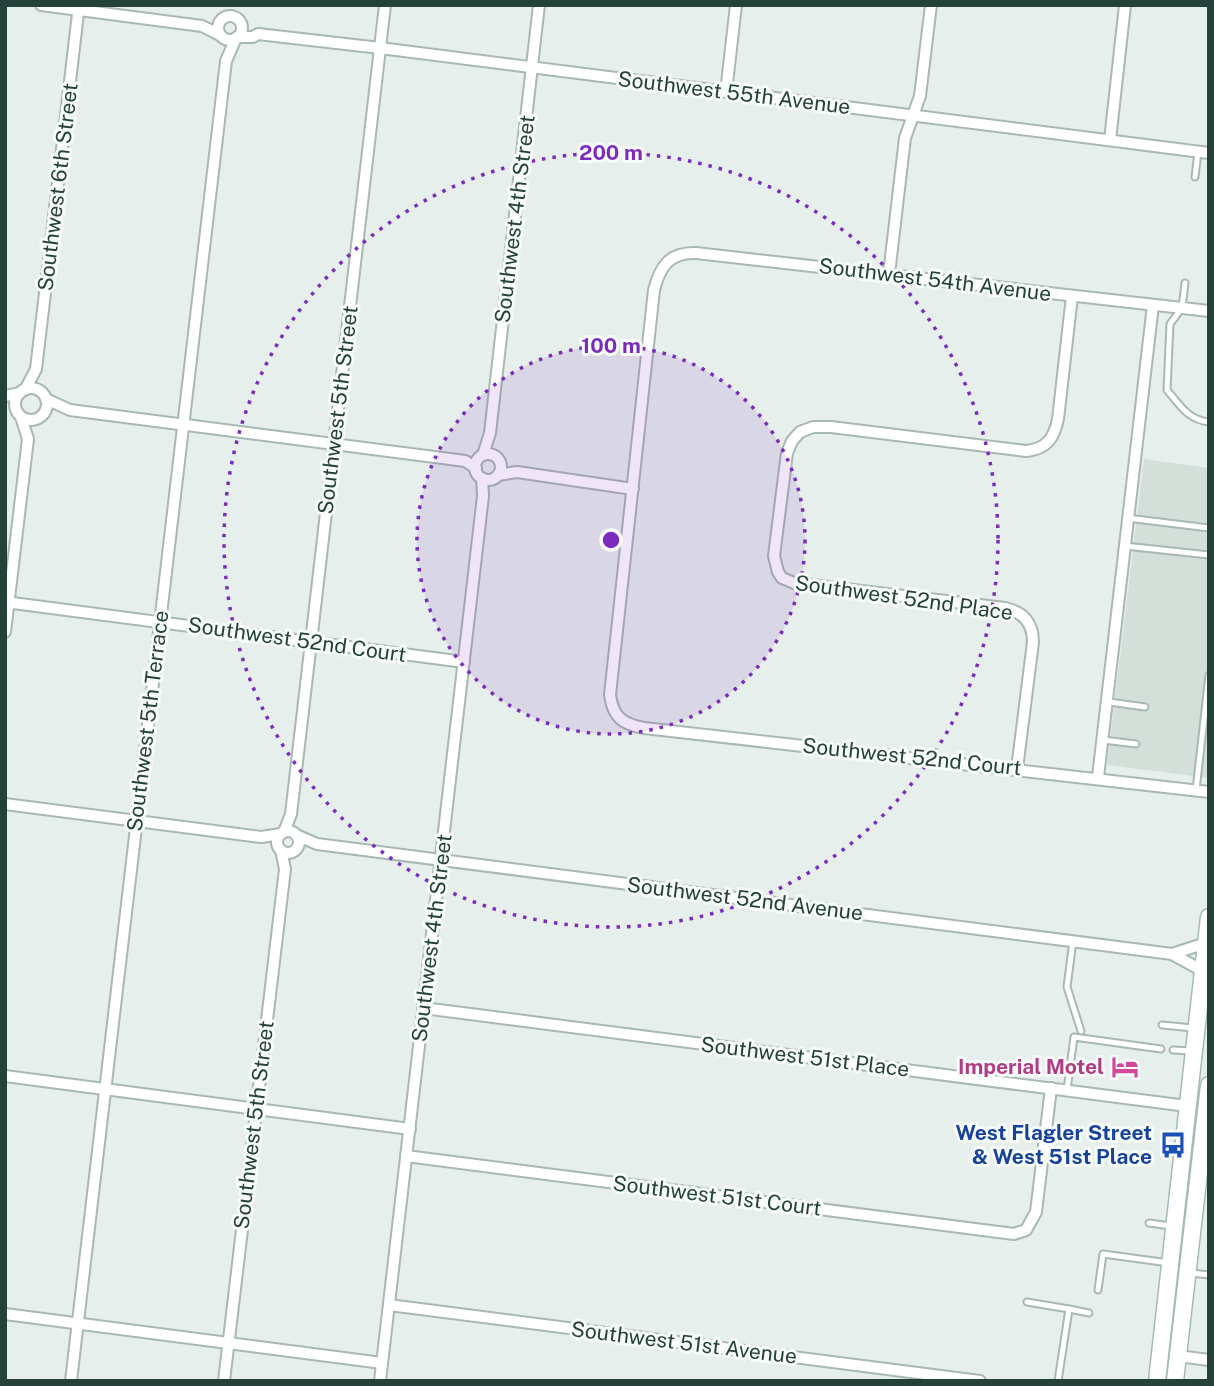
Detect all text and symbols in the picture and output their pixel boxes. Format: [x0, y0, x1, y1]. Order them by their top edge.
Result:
street label: Southwest 55th Avenue [616, 66, 852, 119]
street label: Southwest 6th Street [32, 81, 83, 292]
street label: Southwest 4th Street [489, 113, 540, 324]
text: 200 m [579, 140, 643, 165]
street label: Southwest 54th Avenue [817, 253, 1053, 306]
street label: Southwest 5th Street [312, 304, 363, 516]
text: 100 m [581, 333, 641, 358]
centre of rings [599, 528, 623, 552]
street label: Southwest 52nd Place [793, 570, 1015, 625]
street label: Southwest 5th Terrace [122, 609, 173, 833]
street label: Southwest 52nd Court [186, 612, 408, 667]
street label: Southwest 52nd Court [801, 733, 1023, 780]
street label: Southwest 4th Street [406, 832, 457, 1043]
street label: Southwest 52nd Avenue [626, 872, 864, 925]
street label: Southwest 5th Street [228, 1019, 279, 1231]
street label: Southwest 51st Place [699, 1031, 911, 1082]
hotel icon: Imperial Motel [1110, 1052, 1140, 1082]
place label: Imperial Motel [958, 1054, 1104, 1079]
place label: West Flagler Street & West 51st Place [956, 1120, 1152, 1169]
bus stop icon: West Flagler Street & West 51st Place [1158, 1130, 1188, 1160]
street label: Southwest 51st Court [611, 1170, 823, 1221]
street label: Southwest 51st Avenue [570, 1316, 798, 1369]

